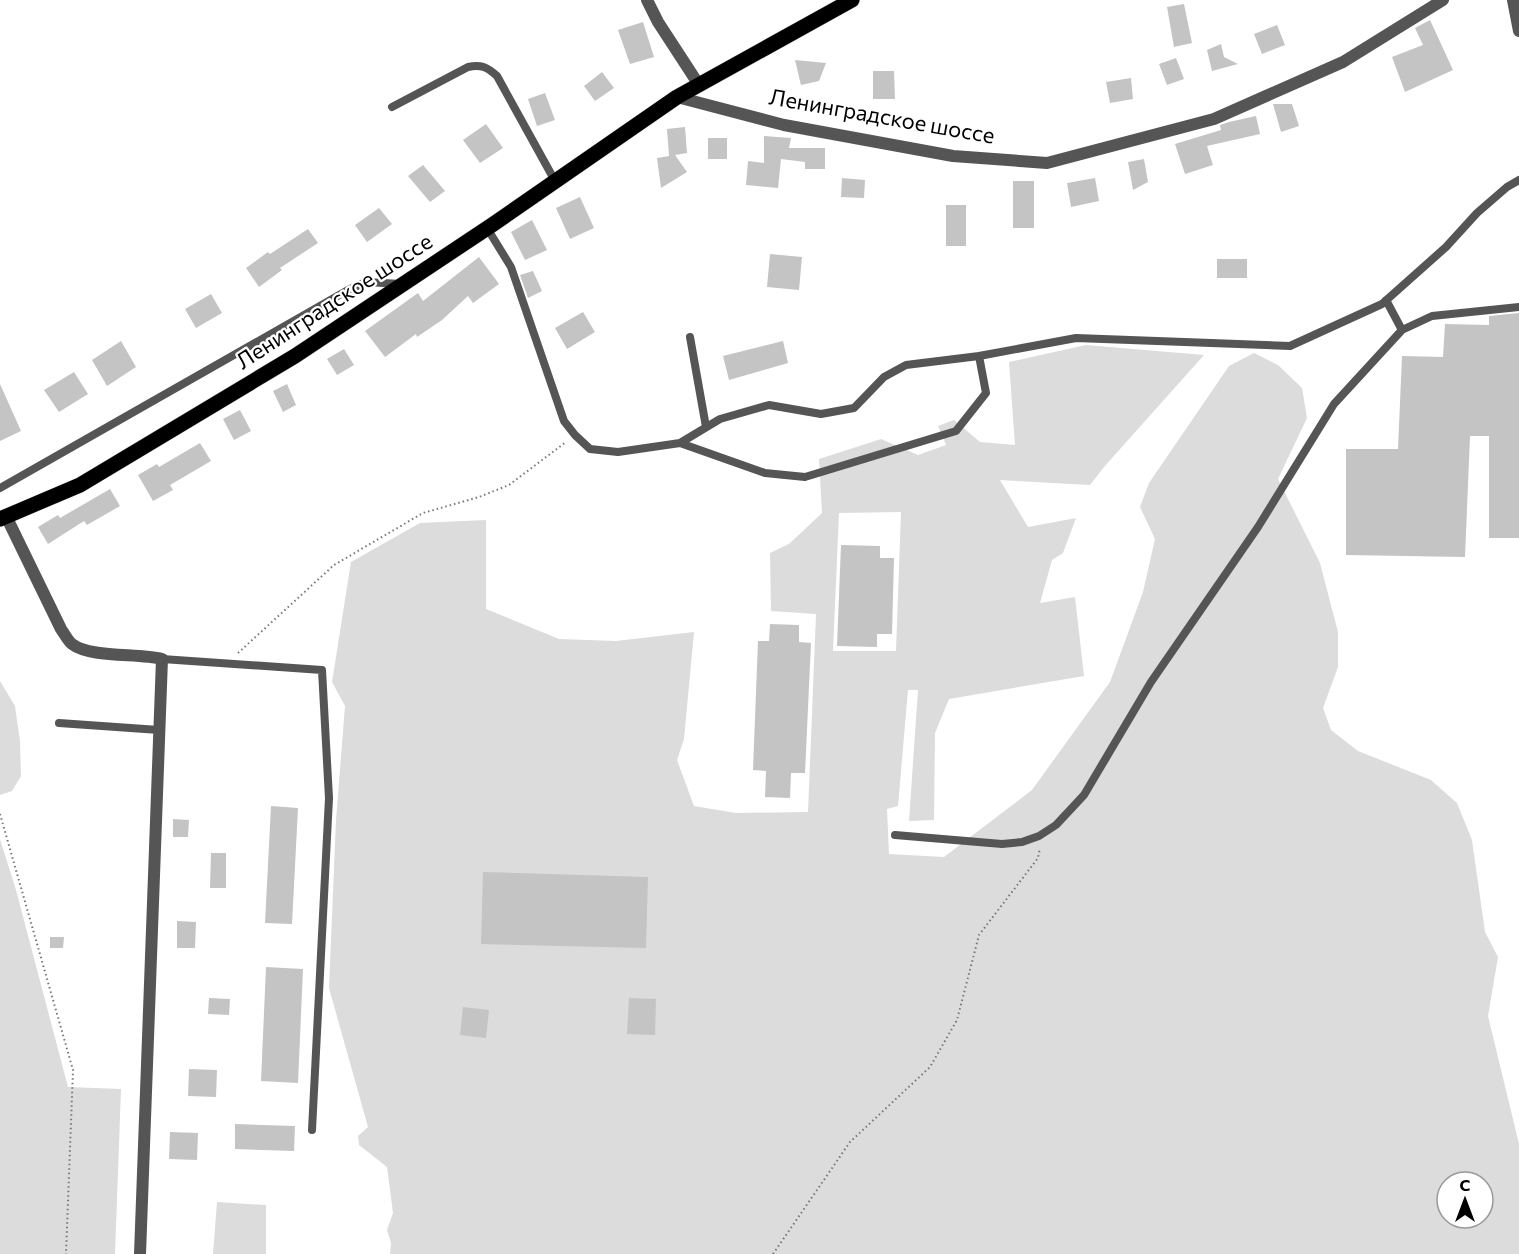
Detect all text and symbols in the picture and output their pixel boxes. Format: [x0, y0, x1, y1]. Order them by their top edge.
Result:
street label: Ленинградское шоссе [767, 82, 997, 149]
street label: Ленинградское шоссе [231, 227, 437, 374]
north arrow [1435, 1170, 1495, 1230]
text: С [1460, 1175, 1471, 1194]

